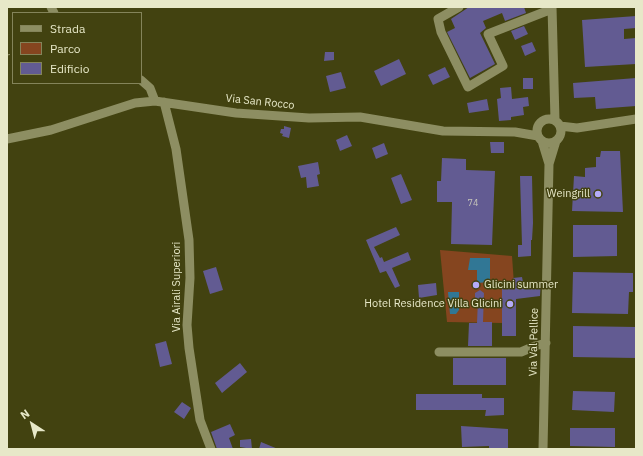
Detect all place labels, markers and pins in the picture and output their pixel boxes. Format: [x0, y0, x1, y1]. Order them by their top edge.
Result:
place label: Weingrill [547, 187, 590, 201]
marker: Weingrill [593, 189, 603, 199]
place label: Glicini summer [484, 278, 558, 292]
marker: Glicini summer [471, 280, 481, 290]
place label: Hotel Residence Villa Glicini [364, 297, 502, 311]
marker: Hotel Residence Villa Glicini [505, 299, 515, 309]

